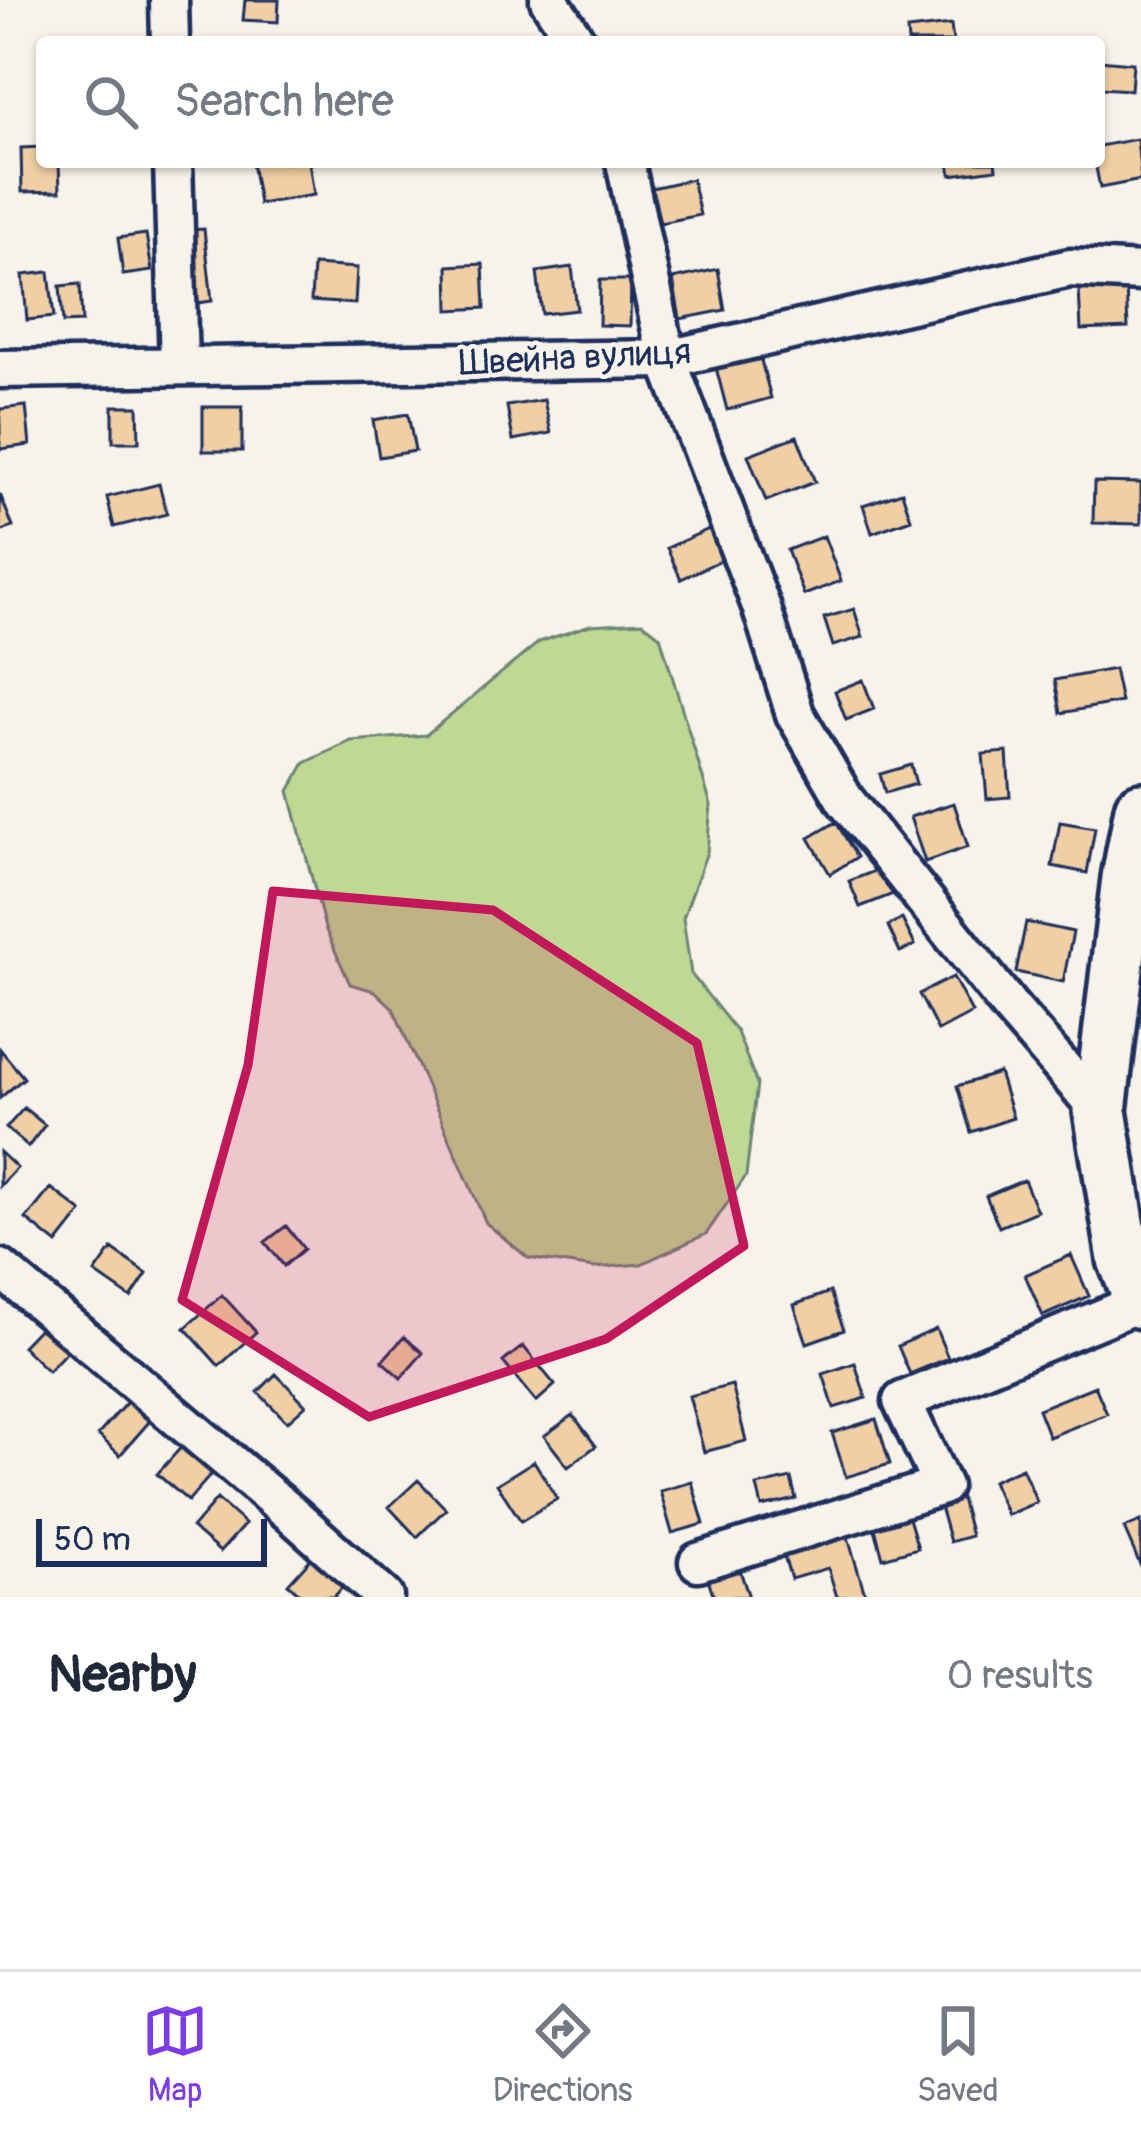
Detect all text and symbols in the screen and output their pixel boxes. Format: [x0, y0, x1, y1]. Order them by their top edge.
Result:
search box [36, 36, 1105, 168]
icon: search [78, 69, 144, 135]
text: Search here [174, 74, 394, 130]
street label: Швейна вулиця [458, 329, 692, 386]
scale bar [36, 1513, 267, 1566]
text: 50 m [54, 1519, 131, 1560]
text: Nearby [48, 1643, 196, 1707]
text: 0 results [947, 1651, 1093, 1700]
tab: Map [142, 1998, 208, 2111]
tab: Directions [493, 1998, 633, 2111]
tab: Saved [917, 1998, 999, 2111]

